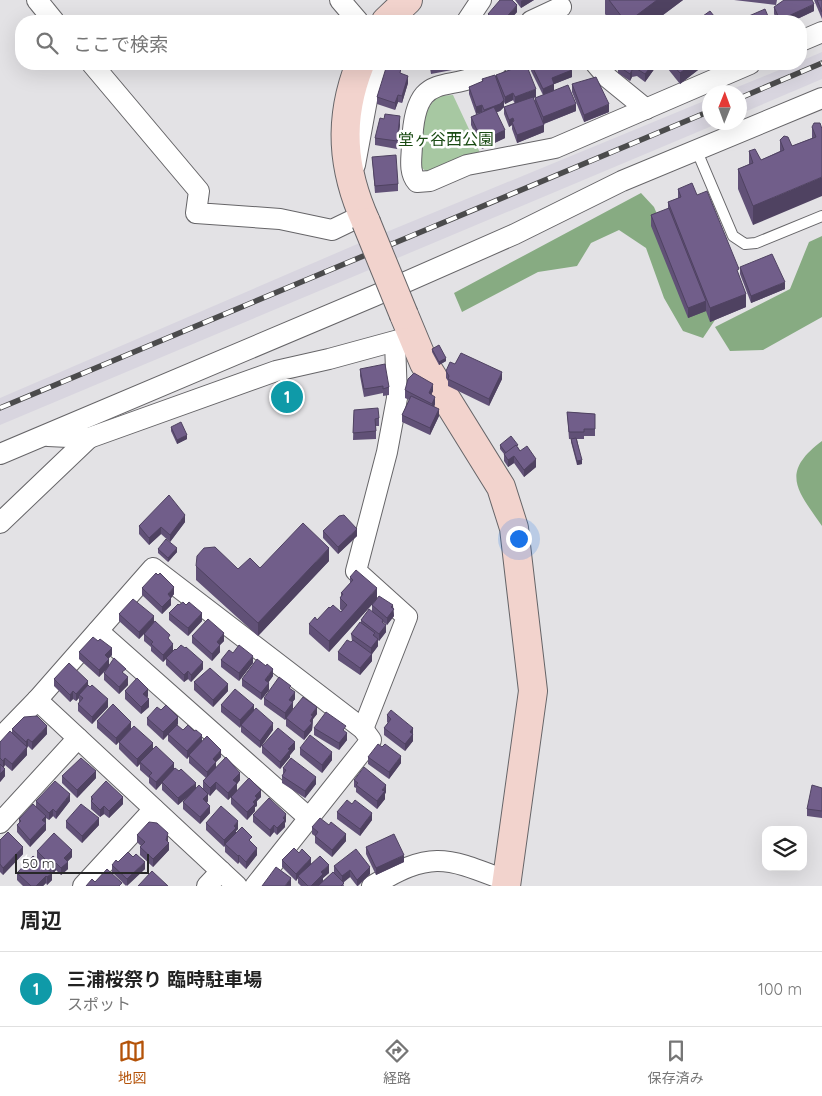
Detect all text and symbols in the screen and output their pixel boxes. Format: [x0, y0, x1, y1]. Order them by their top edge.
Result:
search box [15, 15, 807, 70]
icon: search [33, 29, 61, 57]
text: ここで検索 [73, 32, 168, 56]
north arrow [702, 85, 747, 130]
park label: 堂ヶ谷西公園 [398, 129, 494, 149]
pin: 1 [271, 378, 303, 416]
your location [506, 526, 532, 552]
map controls [762, 826, 807, 871]
button: layers [762, 826, 807, 871]
scale bar [15, 851, 149, 874]
text: 50 m [22, 854, 55, 872]
text: 周辺 [20, 907, 62, 933]
text: 三浦桜祭り 臨時駐車場 [67, 967, 262, 991]
text: 1 [33, 979, 39, 999]
text: 100 m [758, 979, 802, 999]
text: スポット [67, 994, 131, 1014]
tab: 地図 [118, 1037, 146, 1087]
tab: 経路 [383, 1037, 411, 1087]
tab: 保存済み [648, 1037, 704, 1087]

